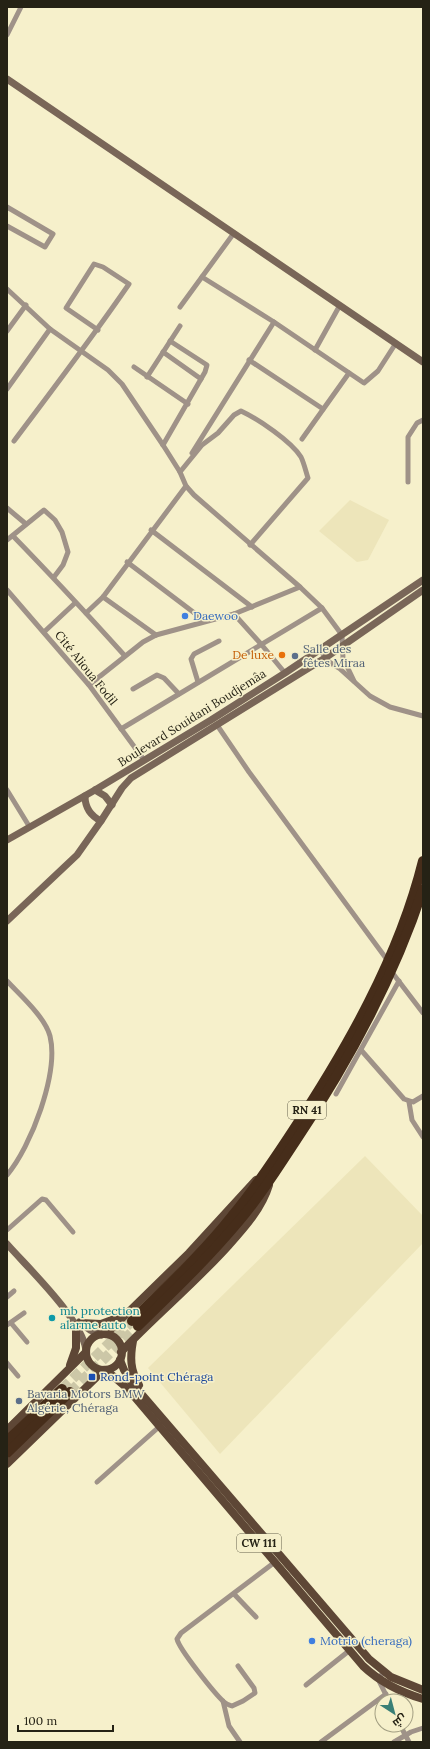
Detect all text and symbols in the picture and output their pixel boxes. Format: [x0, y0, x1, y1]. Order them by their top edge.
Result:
place label: Daewoo [193, 608, 238, 623]
marker: Daewoo [180, 611, 190, 621]
street label: Cité Alioua Fodil [52, 628, 121, 708]
place label: Salle des fêtes Miraa [303, 641, 365, 670]
place label: De luxe [232, 647, 274, 662]
marker: De luxe [277, 650, 287, 660]
marker: Salle des fêtes Miraa [290, 651, 300, 661]
street label: Boulevard Souidani Boudjemâa [115, 666, 269, 770]
road number: RN 41 [288, 1101, 326, 1119]
place label: mb protection alarme auto [60, 1303, 140, 1332]
marker: mb protection alarme auto [47, 1313, 57, 1323]
place label: Rond-point Chéraga [100, 1369, 214, 1384]
marker: Rond-point Chéraga [87, 1372, 97, 1382]
place label: Bavaria Motors BMW Algérie, Chéraga [26, 1386, 145, 1415]
marker: Bavaria Motors BMW Algérie, Chéraga [14, 1396, 24, 1406]
road number: CW 111 [237, 1534, 281, 1552]
place label: Motrio (cheraga) [320, 1633, 412, 1649]
marker: Motrio (cheraga) [307, 1636, 317, 1646]
north arrow [374, 1693, 414, 1733]
scale bar [18, 1707, 113, 1733]
text: ش [390, 1711, 410, 1731]
text: 100 m [24, 1713, 57, 1728]

